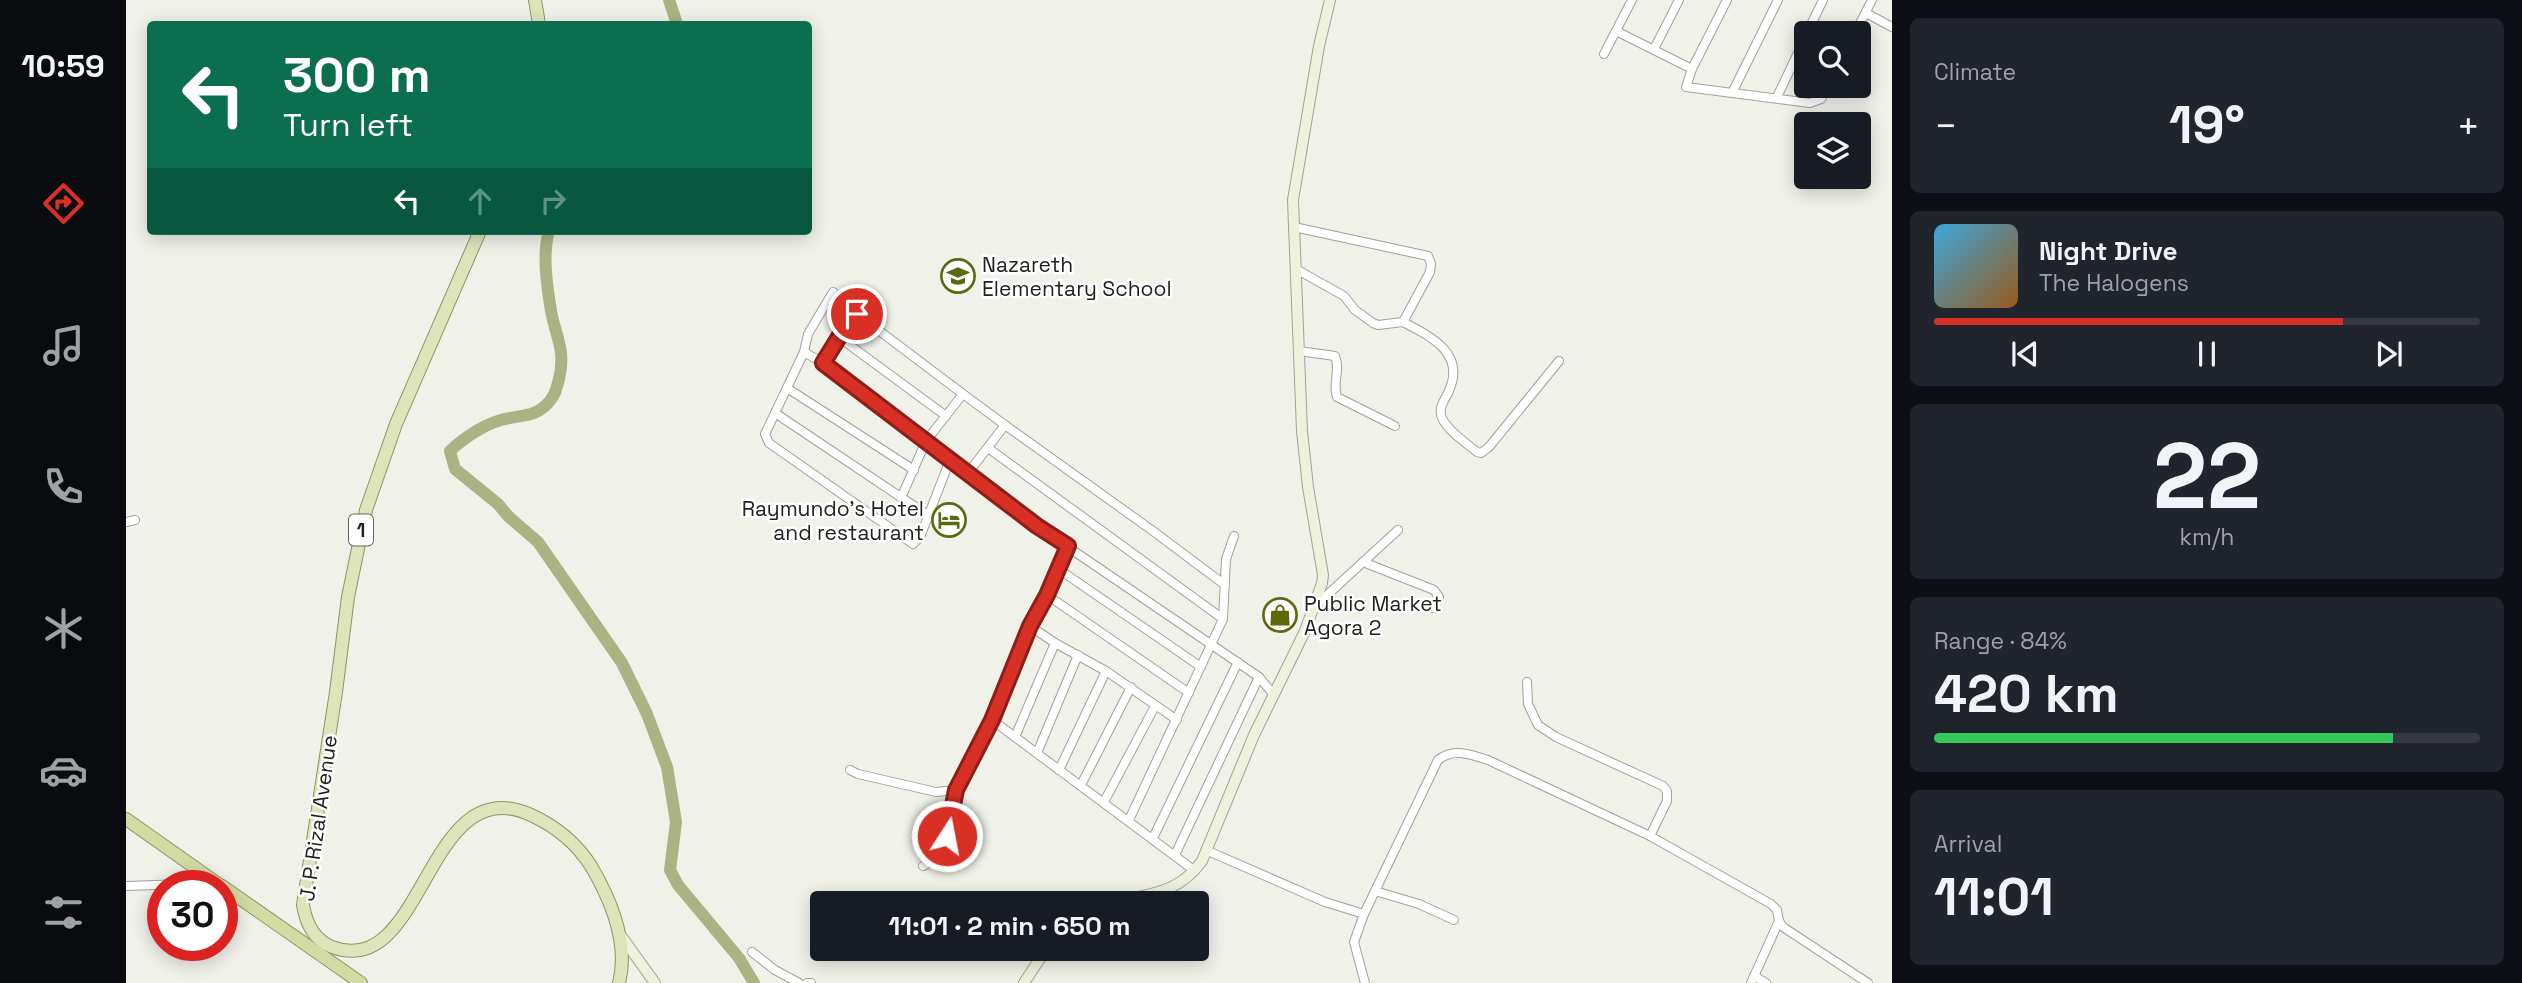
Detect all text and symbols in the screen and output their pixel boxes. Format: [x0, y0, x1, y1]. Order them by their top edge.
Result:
map controls [1794, 21, 1871, 189]
button: search [1794, 21, 1871, 98]
text: 300 m [283, 44, 431, 106]
text: 10:59 [21, 46, 105, 86]
icon: left [168, 49, 259, 140]
text: Climate [1934, 57, 2016, 87]
text: 19° [2169, 92, 2245, 158]
text: − [1934, 102, 1958, 150]
text: + [2456, 102, 2480, 150]
text: Turn left [283, 105, 413, 145]
button: layers [1794, 112, 1871, 189]
icon: directions [39, 179, 88, 228]
icon: left [388, 182, 426, 220]
icon: ahead [461, 182, 499, 220]
icon: right [534, 182, 572, 220]
text: Night Drive [2039, 234, 2177, 268]
place label: Nazareth Elementary School [982, 251, 1172, 302]
school or university icon: Nazareth Elementary School [939, 257, 977, 295]
text: The Halogens [2039, 268, 2189, 298]
pin [827, 284, 887, 344]
icon: arrive [838, 295, 876, 333]
icon: music [39, 321, 88, 370]
icon: previous [2006, 335, 2044, 373]
icon: pause [2188, 335, 2226, 373]
icon: next [2370, 335, 2408, 373]
text: 22 [2153, 418, 2261, 535]
icon: phone [39, 462, 88, 511]
place label: Raymundo's Hotel and restaurant [742, 495, 924, 546]
hotel icon: Raymundo's Hotel and restaurant [930, 501, 968, 539]
road number: 1 [349, 514, 373, 545]
text: km/h [2180, 522, 2234, 552]
place label: Public Market Agora 2 [1304, 590, 1442, 641]
shop icon: Public Market Agora 2 [1261, 596, 1299, 634]
icon: climate [39, 604, 88, 653]
text: Range · 84% [1934, 626, 2067, 656]
text: 420 km [1934, 661, 2119, 727]
street label: J. P. Rizal Avenue [293, 733, 343, 903]
icon: car [39, 746, 88, 795]
position arrow [910, 799, 984, 873]
text: Arrival [1934, 829, 2002, 859]
text: 11:01 [1934, 864, 2054, 930]
speed limit sign: 30 [147, 870, 238, 961]
icon: filters [39, 888, 88, 937]
text: 11:01 · 2 min · 650 m [888, 909, 1131, 943]

